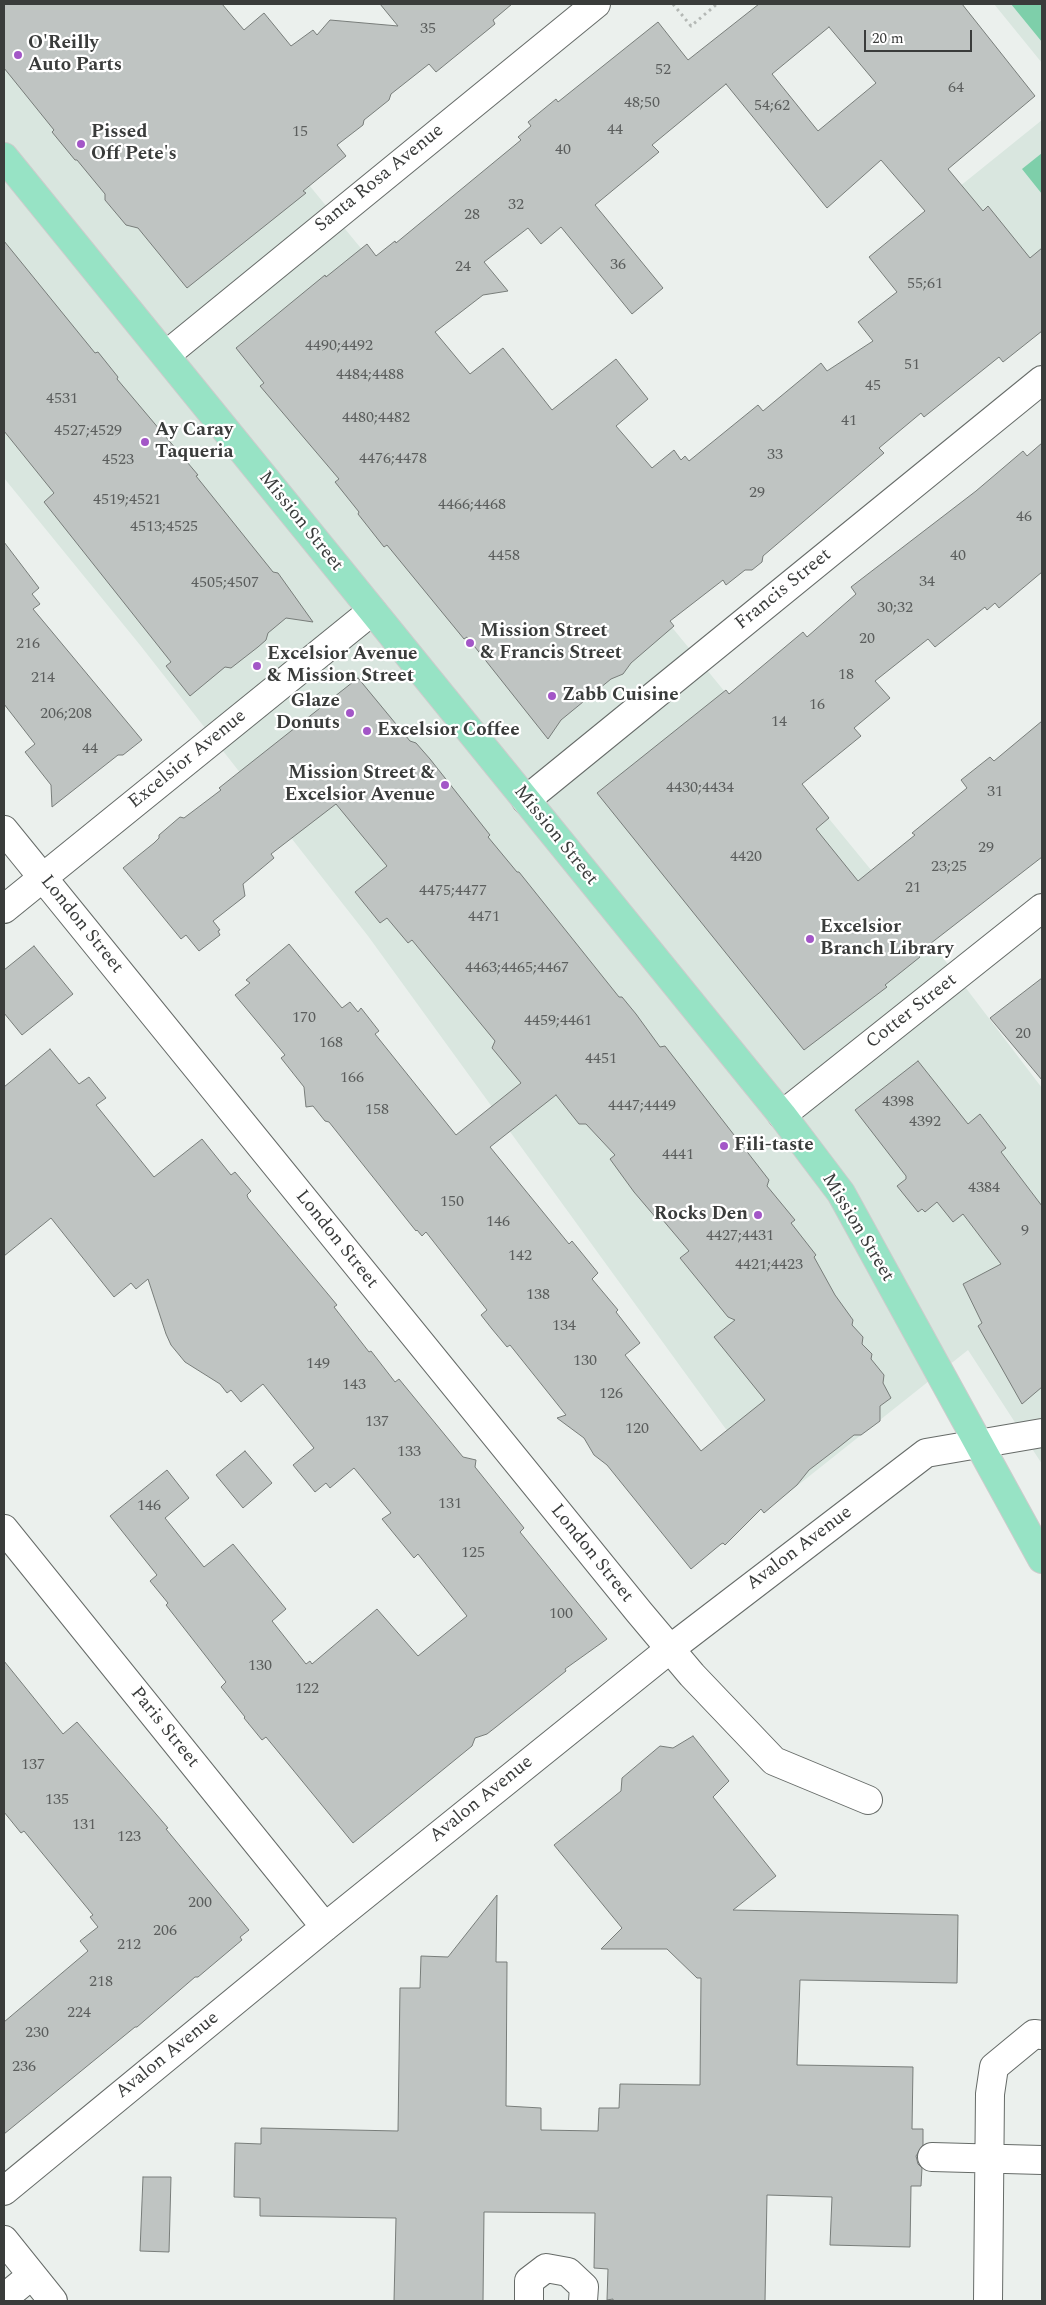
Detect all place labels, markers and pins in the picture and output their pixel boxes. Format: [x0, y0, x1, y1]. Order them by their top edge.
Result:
place label: O'Reilly Auto Parts [28, 33, 122, 77]
marker: O'Reilly Auto Parts [12, 49, 24, 61]
place label: Pissed Off Pete's [91, 122, 177, 166]
marker: Pissed Off Pete's [75, 138, 87, 150]
place label: Ay Caray Taqueria [155, 420, 233, 464]
marker: Ay Caray Taqueria [139, 436, 151, 448]
place label: Mission Street & Francis Street [480, 621, 622, 665]
marker: Mission Street & Francis Street [464, 637, 476, 649]
place label: Excelsior Avenue & Mission Street [267, 644, 418, 688]
marker: Excelsior Avenue & Mission Street [251, 660, 263, 672]
place label: Zabb Cuisine [562, 685, 679, 707]
marker: Zabb Cuisine [546, 690, 558, 702]
place label: Glaze Donuts [276, 691, 340, 735]
marker: Glaze Donuts [344, 707, 356, 719]
place label: Excelsior Coffee [377, 720, 520, 742]
marker: Excelsior Coffee [361, 725, 373, 737]
place label: Mission Street & Excelsior Avenue [284, 763, 435, 807]
marker: Mission Street & Excelsior Avenue [439, 779, 451, 791]
place label: Excelsior Branch Library [820, 917, 954, 961]
marker: Excelsior Branch Library [804, 933, 816, 945]
place label: Fili-taste [734, 1135, 814, 1157]
marker: Fili-taste [718, 1140, 730, 1152]
place label: Rocks Den [654, 1204, 748, 1226]
marker: Rocks Den [752, 1209, 764, 1221]

